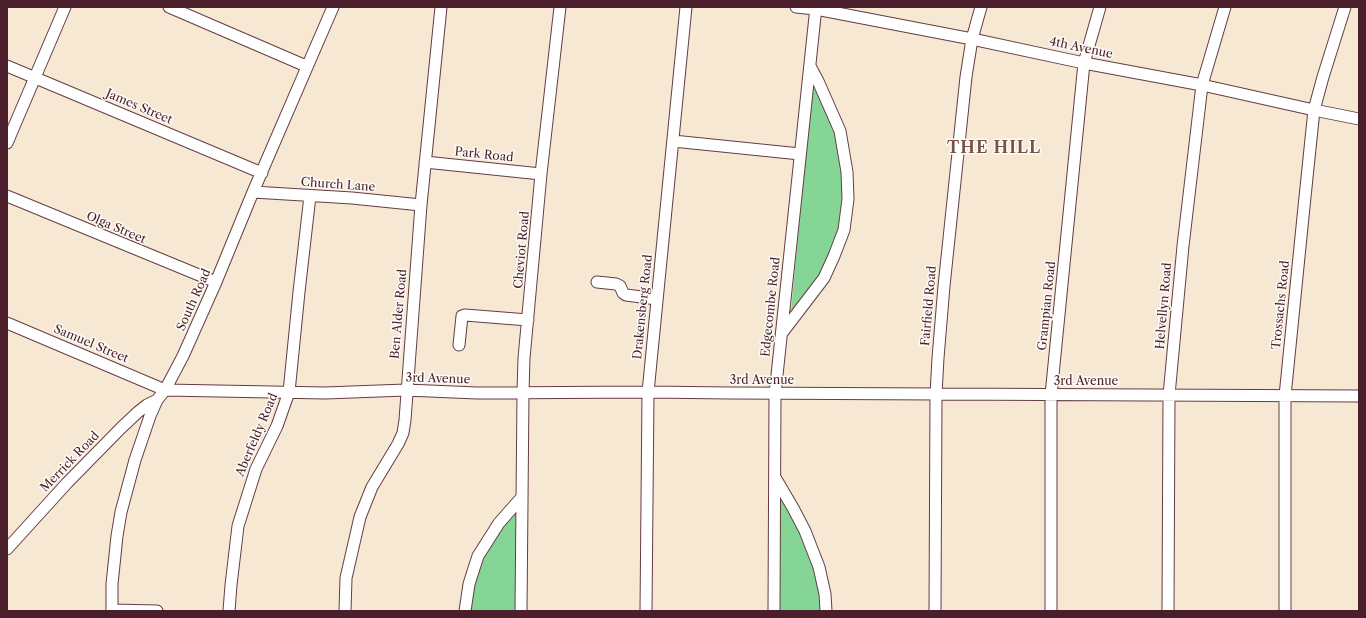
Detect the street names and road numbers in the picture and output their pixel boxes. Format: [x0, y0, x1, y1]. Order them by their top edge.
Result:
street label: 4th Avenue [1048, 34, 1114, 62]
street label: James Street [104, 87, 174, 127]
street label: Park Road [454, 145, 514, 165]
street label: Church Lane [300, 175, 376, 195]
street label: Olga Street [84, 209, 148, 247]
street label: Cheviot Road [511, 211, 533, 289]
street label: Drakensberg Road [630, 254, 656, 360]
street label: Edgecombe Road [759, 256, 783, 358]
street label: Trossachs Road [1269, 260, 1293, 350]
street label: Grampian Road [1035, 261, 1059, 351]
street label: Helvellyn Road [1153, 262, 1175, 350]
street label: Fairfield Road [918, 265, 940, 347]
street label: South Road [174, 267, 214, 333]
street label: Ben Alder Road [388, 268, 410, 360]
street label: Samuel Street [52, 322, 130, 366]
street label: 3rd Avenue [405, 371, 471, 387]
street label: 3rd Avenue [730, 374, 794, 388]
street label: 3rd Avenue [1054, 375, 1118, 389]
street label: Aberfeldy Road [233, 391, 281, 479]
street label: Merrick Road [38, 429, 102, 495]

